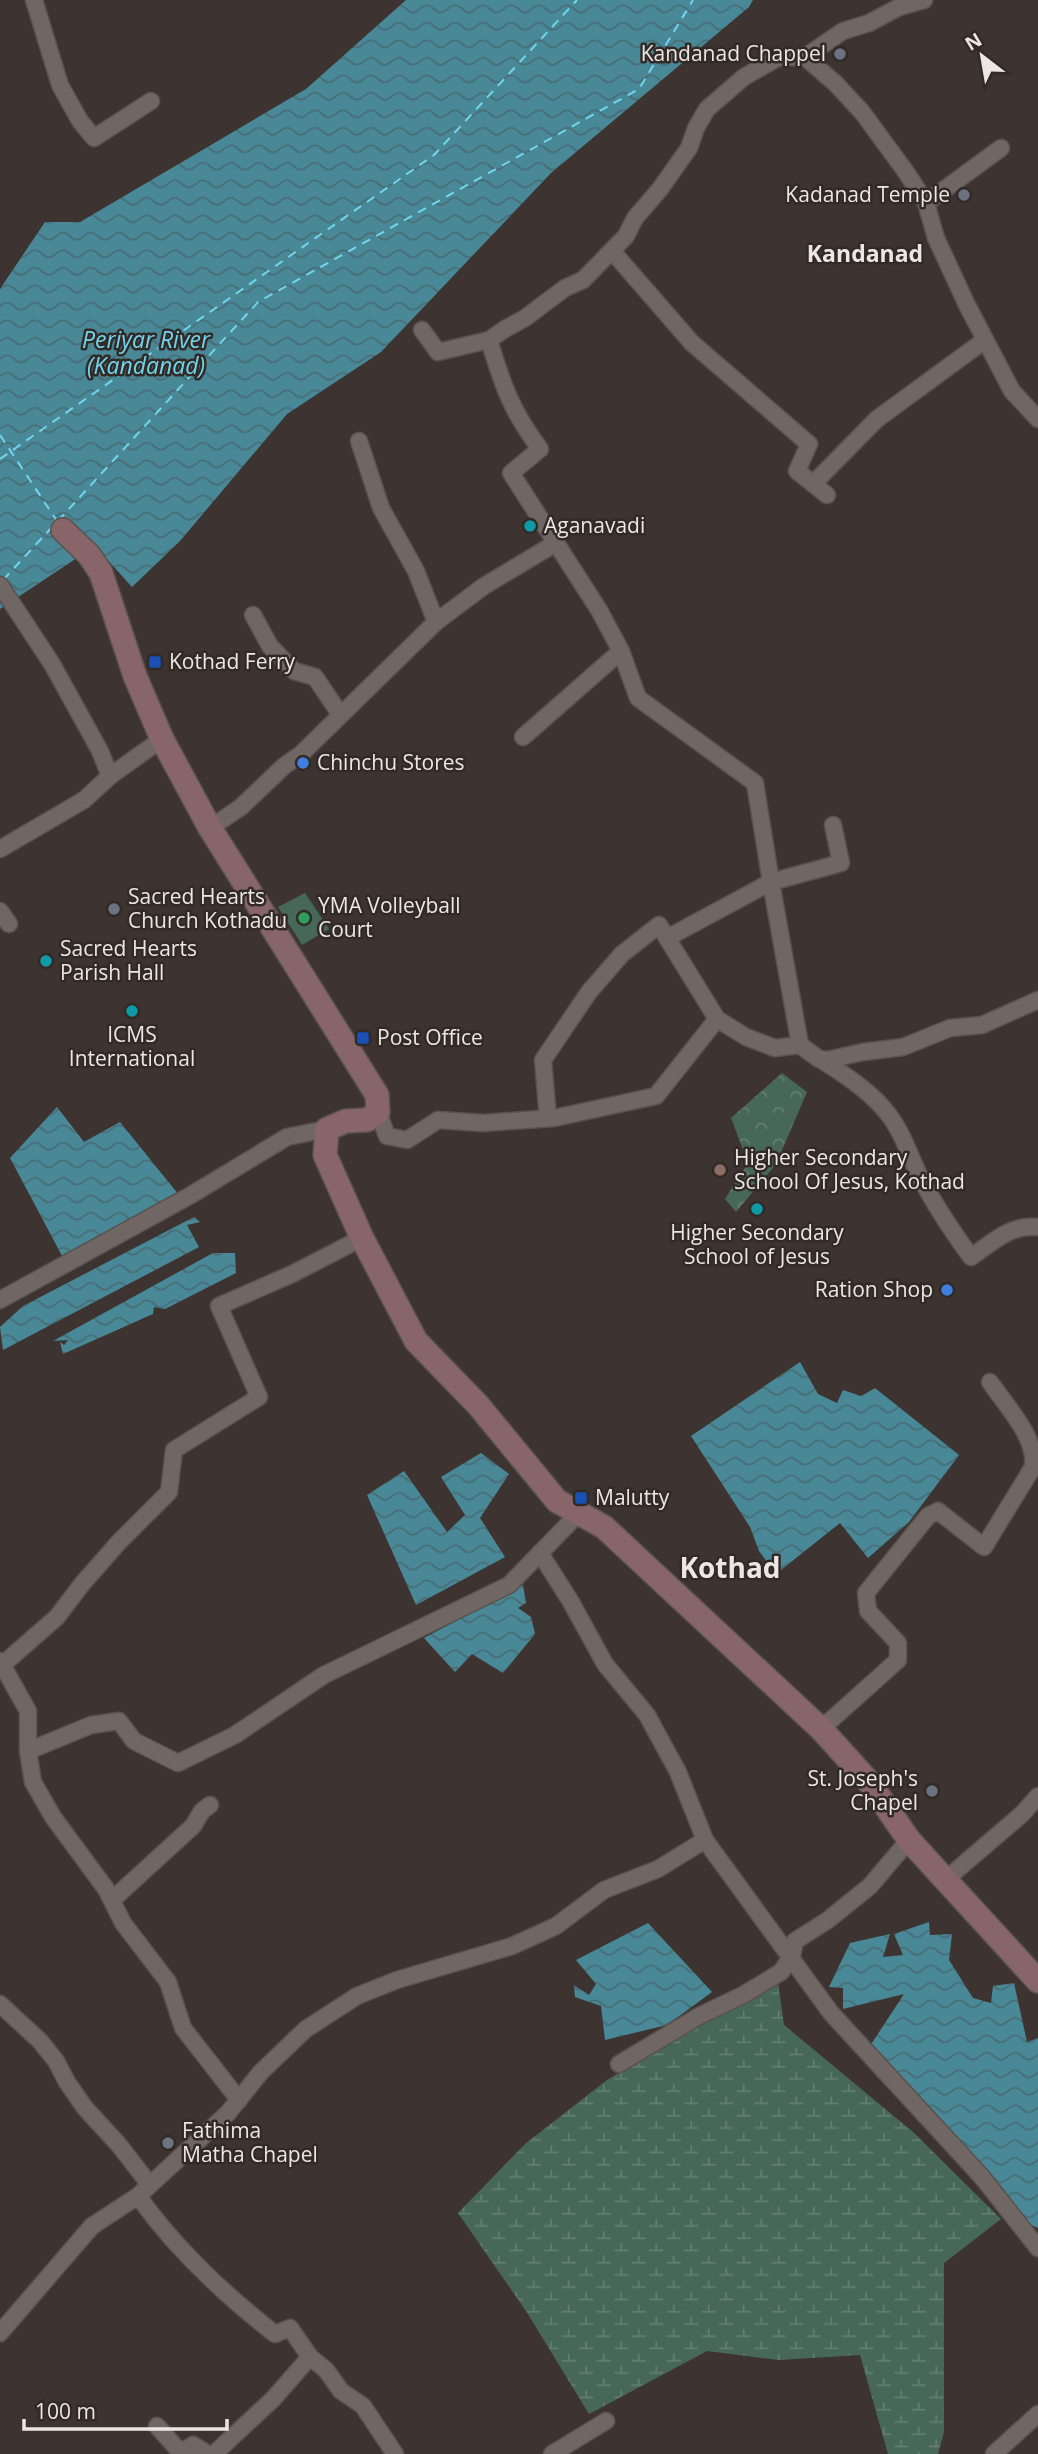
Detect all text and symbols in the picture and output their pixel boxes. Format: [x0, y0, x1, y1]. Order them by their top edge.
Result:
north arrow [947, 21, 1017, 91]
text: N [960, 26, 987, 57]
place label: Kandanad Chappel [641, 39, 826, 67]
marker: Kandanad Chappel [832, 46, 848, 62]
place label: Kadanad Temple [785, 180, 950, 208]
marker: Kadanad Temple [956, 187, 972, 203]
district label: Kandanad [807, 237, 923, 269]
water label: Periyar River (Kandanad) [82, 323, 211, 381]
place label: Aganavadi [544, 511, 645, 539]
marker: Aganavadi [522, 518, 538, 534]
place label: Kothad Ferry [169, 647, 296, 675]
marker: Kothad Ferry [147, 654, 163, 670]
place label: Chinchu Stores [317, 748, 465, 776]
marker: Chinchu Stores [295, 755, 311, 771]
place label: Sacred Hearts Church Kothadu [128, 882, 287, 934]
place label: YMA Volleyball Court [318, 891, 461, 943]
marker: Sacred Hearts Church Kothadu [106, 901, 122, 917]
marker: YMA Volleyball Court [296, 910, 312, 926]
place label: Sacred Hearts Parish Hall [60, 934, 197, 986]
marker: Sacred Hearts Parish Hall [38, 953, 54, 969]
marker: ICMS International [124, 1003, 140, 1019]
place label: ICMS International [69, 1020, 195, 1072]
place label: Post Office [377, 1023, 483, 1051]
marker: Post Office [355, 1030, 371, 1046]
place label: Higher Secondary School Of Jesus, Kothad [734, 1143, 965, 1195]
marker: Higher Secondary School Of Jesus, Kothad [712, 1162, 728, 1178]
marker: Higher Secondary School of Jesus [749, 1201, 765, 1217]
place label: Higher Secondary School of Jesus [670, 1218, 844, 1270]
place label: Ration Shop [815, 1275, 933, 1303]
marker: Ration Shop [939, 1282, 955, 1298]
place label: Malutty [595, 1483, 670, 1511]
marker: Malutty [573, 1490, 589, 1506]
district label: Kothad [679, 1548, 781, 1586]
place label: St. Joseph's Chapel [808, 1764, 918, 1816]
marker: St. Joseph's Chapel [924, 1783, 940, 1799]
place label: Fathima Matha Chapel [182, 2116, 318, 2168]
marker: Fathima Matha Chapel [160, 2135, 176, 2151]
scale bar [24, 2388, 228, 2432]
text: 100 m [35, 2397, 96, 2425]

